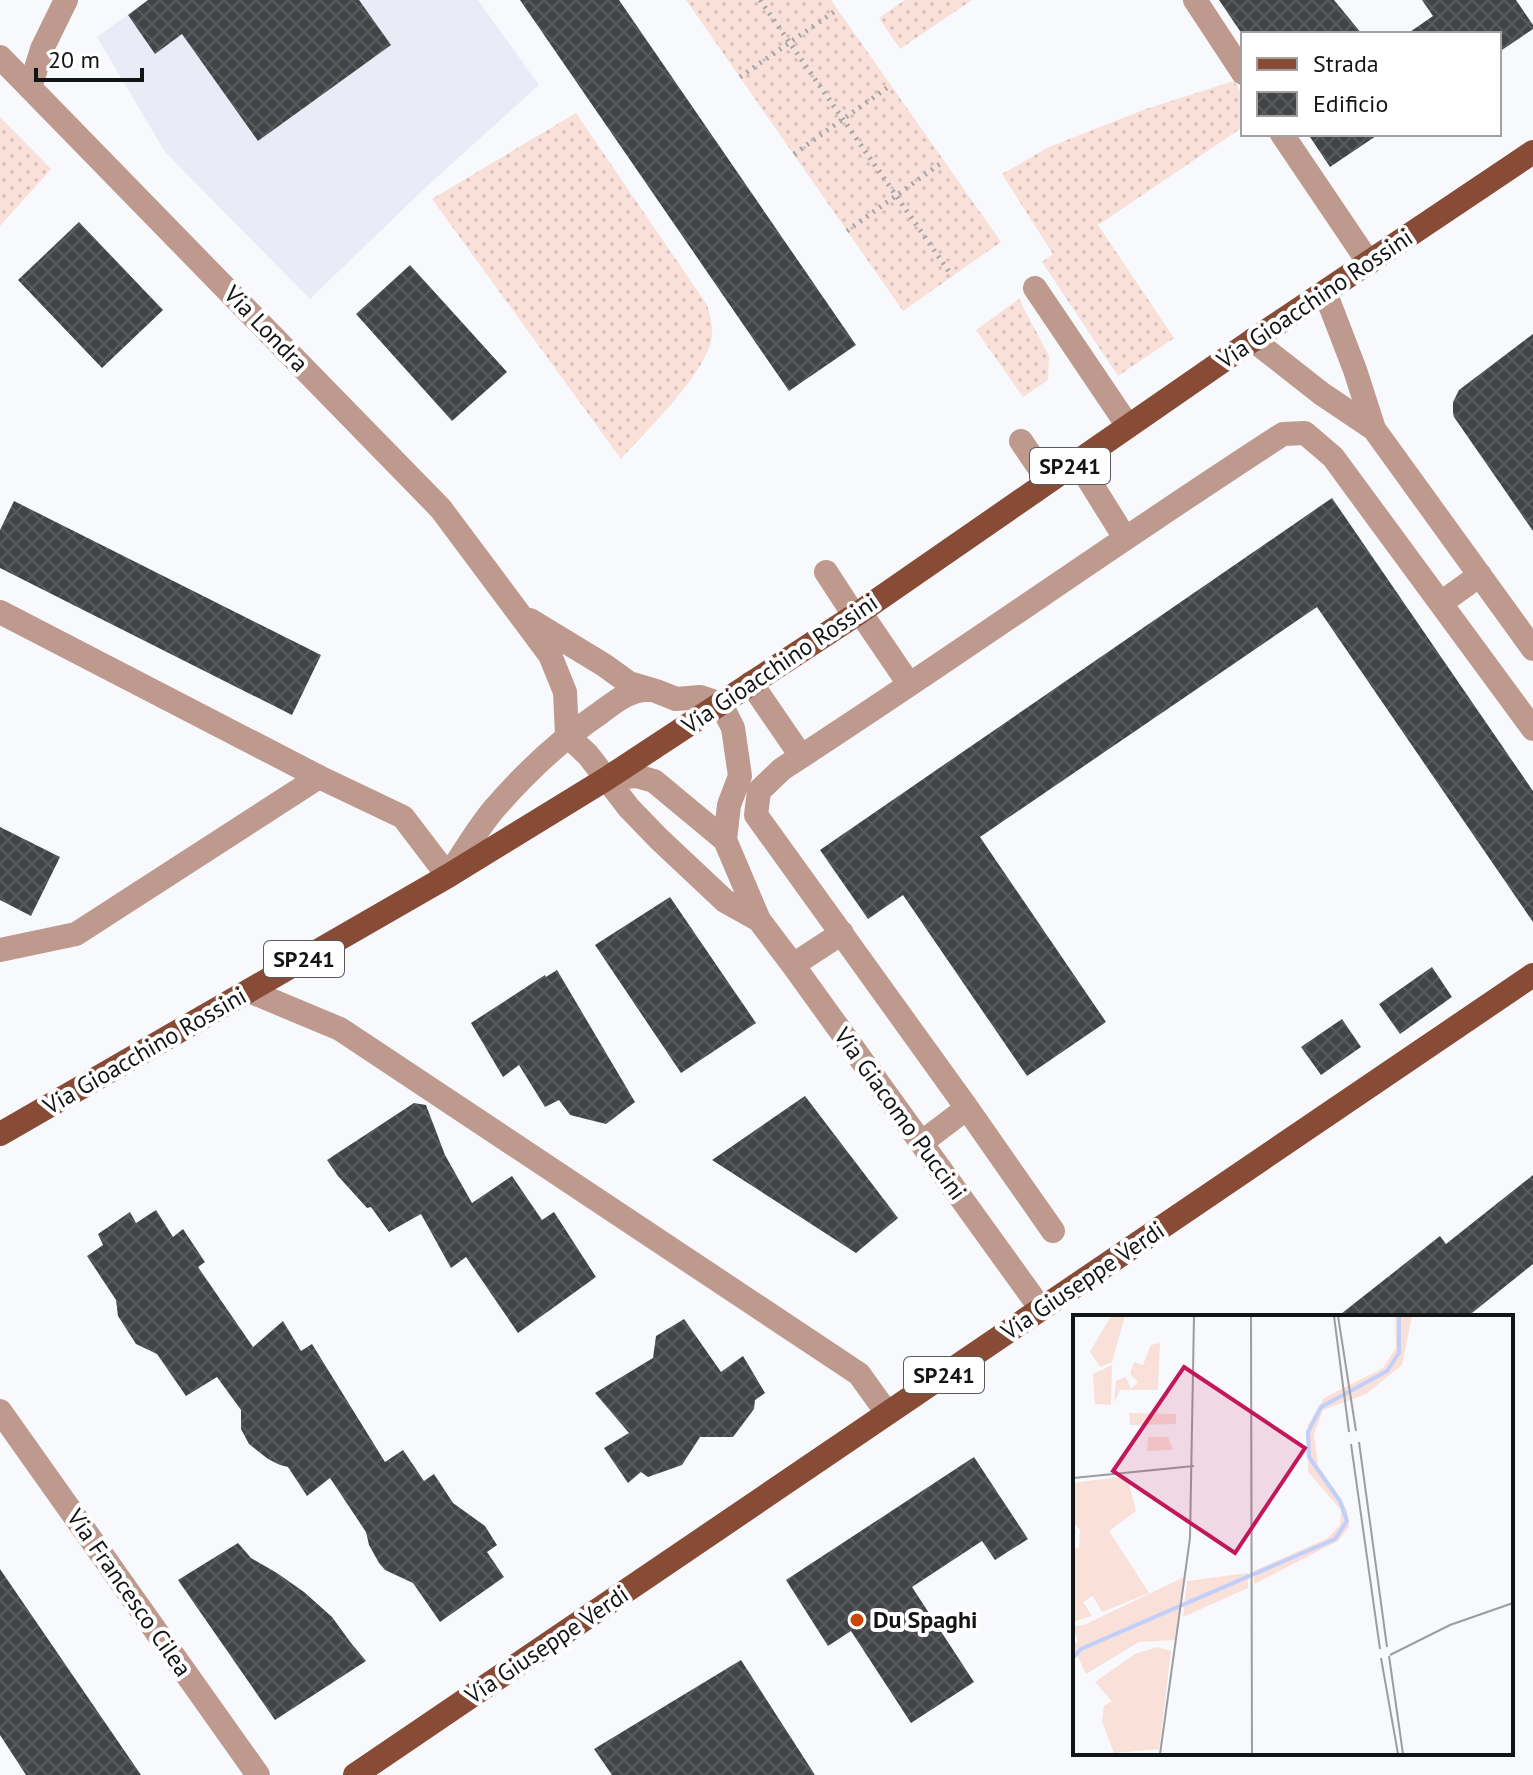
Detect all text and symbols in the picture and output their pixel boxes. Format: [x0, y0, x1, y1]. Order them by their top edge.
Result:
scale bar [36, 32, 142, 82]
legend [1241, 32, 1501, 136]
text: 20 m [48, 44, 100, 75]
text: Strada [1313, 48, 1379, 79]
text: Edificio [1313, 88, 1388, 119]
street label: Via Gioacchino Rossini [1210, 222, 1419, 376]
street label: Via Londra [217, 278, 315, 378]
road number: SP241 [1030, 448, 1110, 484]
street label: Via Gioacchino Rossini [675, 587, 884, 741]
road number: SP241 [264, 941, 344, 977]
street label: Via Gioacchino Rossini [37, 980, 252, 1122]
street label: Via Giacomo Puccini [827, 1020, 973, 1206]
street label: Via Giuseppe Verdi [994, 1214, 1170, 1347]
inset map [1073, 1315, 1513, 1755]
road number: SP241 [904, 1357, 984, 1393]
street label: Via Francesco Cilea [60, 1502, 199, 1682]
street label: Via Giuseppe Verdi [458, 1578, 634, 1711]
place label: Du Spaghi [873, 1604, 978, 1635]
marker: Du Spaghi [848, 1611, 866, 1629]

